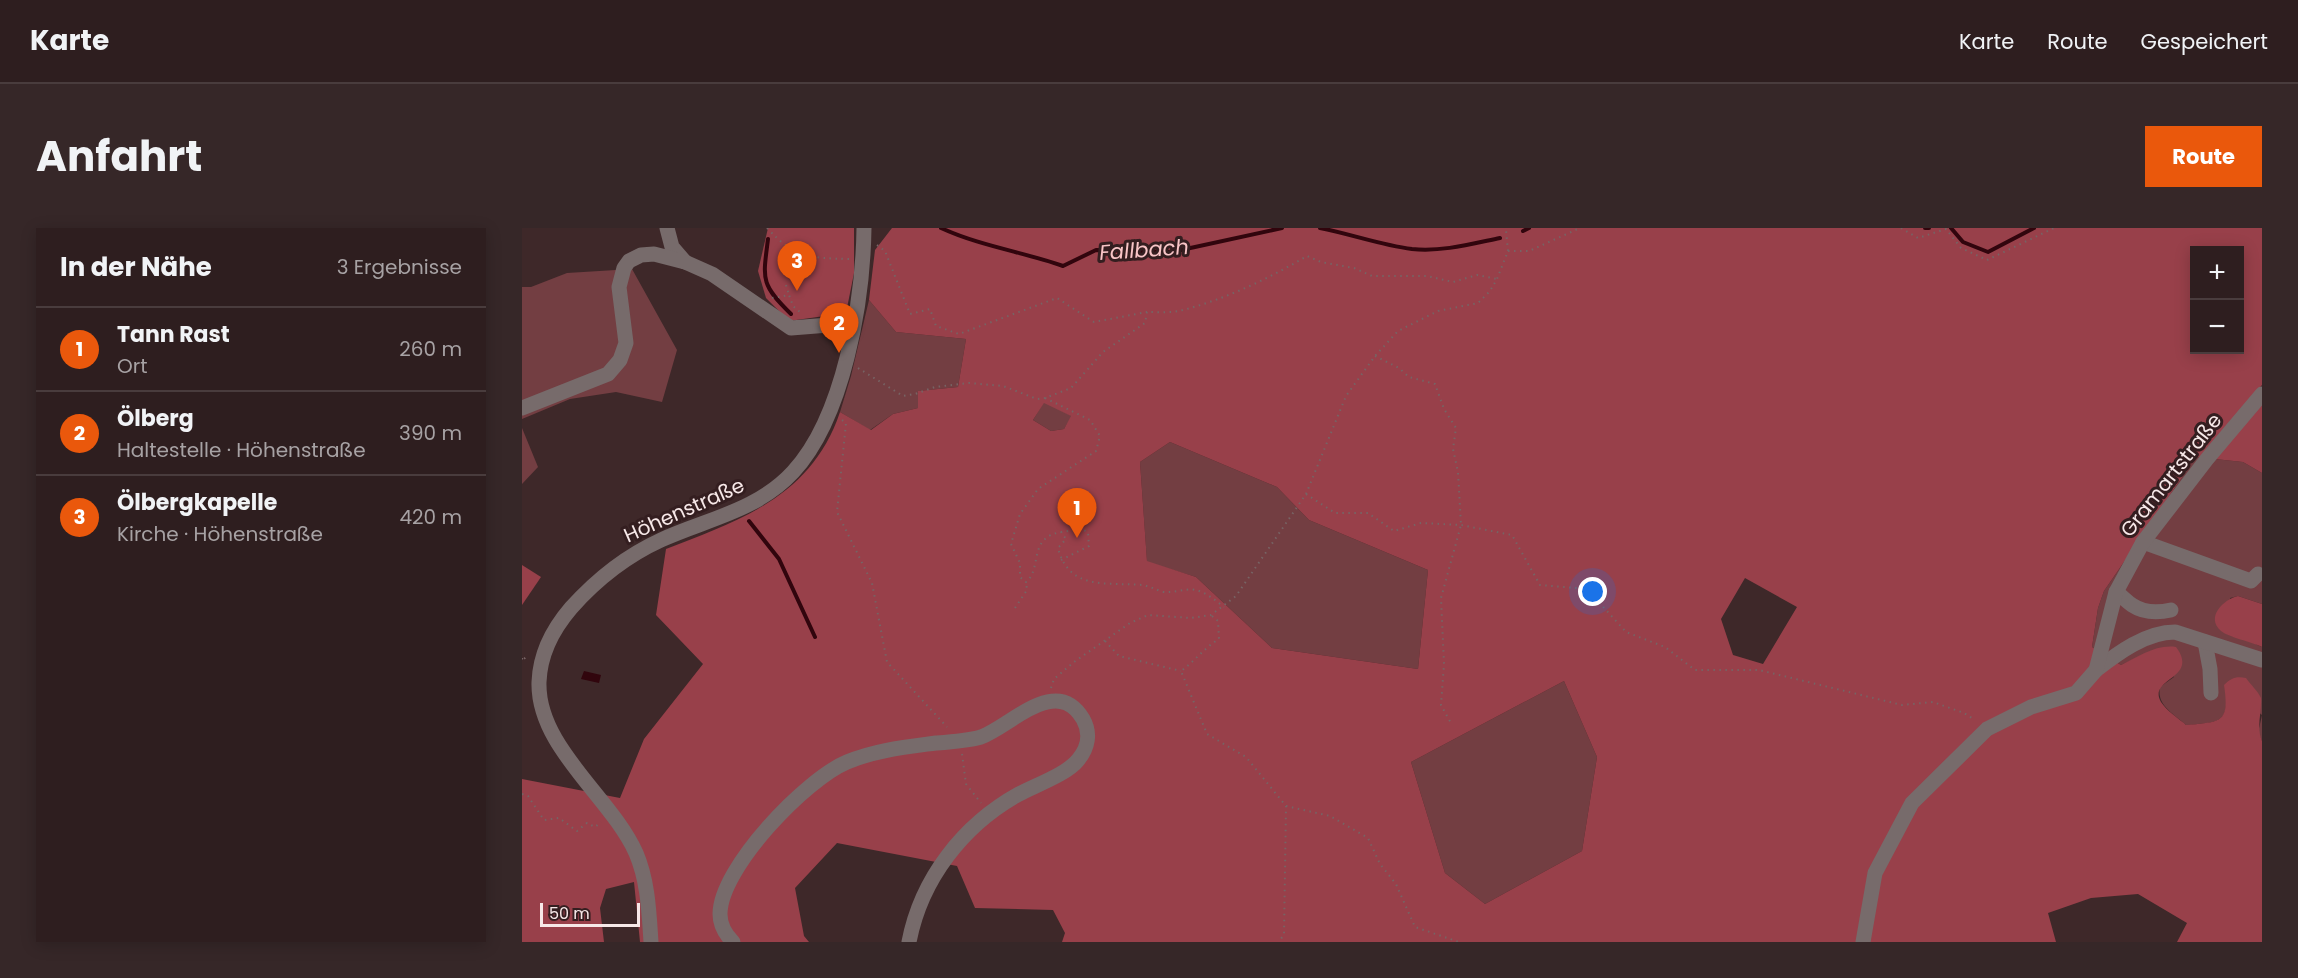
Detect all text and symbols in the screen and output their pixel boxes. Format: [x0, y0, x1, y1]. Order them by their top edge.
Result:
text: Karte [30, 21, 109, 60]
text: Karte [1959, 27, 2014, 56]
text: Route [2047, 27, 2108, 56]
text: Gespeichert [2141, 27, 2268, 56]
button: Route [2145, 126, 2262, 187]
text: Anfahrt [36, 127, 202, 186]
water label: Fallbach [1098, 232, 1190, 267]
pin: 3 [778, 242, 816, 291]
map controls [2190, 246, 2244, 354]
button: + [2190, 246, 2244, 300]
text: In der Nähe [60, 249, 212, 285]
text: 3 Ergebnisse [337, 253, 462, 281]
button: − [2190, 300, 2244, 354]
pin: 2 [820, 304, 858, 353]
text: Tann Rast [117, 319, 230, 350]
text: 1 [76, 335, 83, 363]
text: 260 m [399, 335, 462, 363]
text: Ort [117, 352, 147, 380]
text: Ölberg [117, 403, 194, 434]
street label: Gramartstraße [2114, 407, 2228, 543]
text: 2 [74, 419, 85, 447]
text: 390 m [399, 419, 462, 447]
text: Haltestelle · Höhenstraße [117, 436, 366, 464]
street label: Höhenstraße [619, 471, 749, 549]
text: Ölbergkapelle [117, 487, 277, 518]
pin: 1 [1058, 488, 1096, 538]
text: 3 [73, 503, 86, 531]
text: 420 m [399, 503, 462, 531]
text: Kirche · Höhenstraße [117, 520, 323, 548]
your location [1578, 577, 1607, 606]
scale bar [540, 900, 640, 928]
text: 50 m [549, 902, 590, 925]

